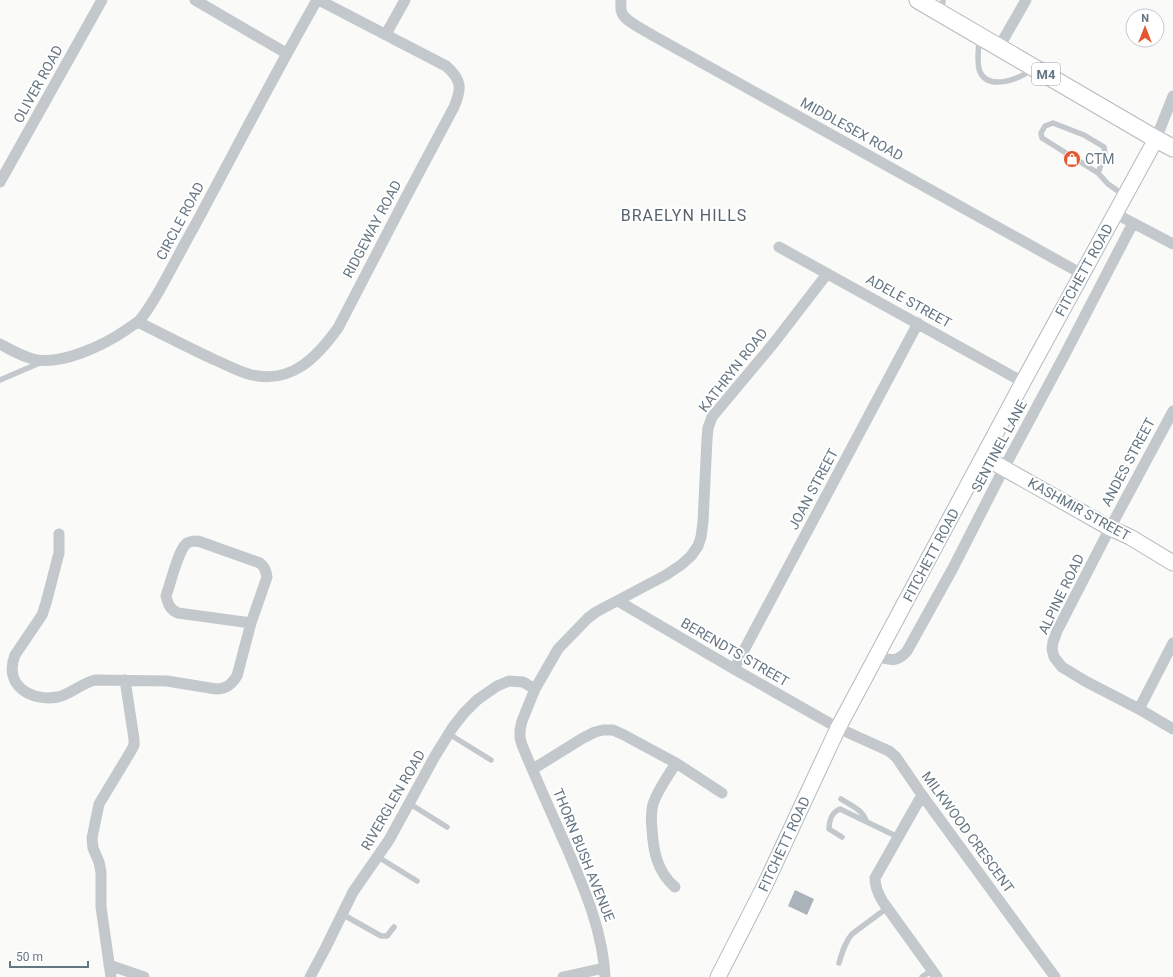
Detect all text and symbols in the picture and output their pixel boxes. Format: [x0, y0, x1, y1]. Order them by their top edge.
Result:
north arrow [1125, 8, 1165, 48]
text: N [1141, 12, 1149, 25]
street label: OLIVER ROAD [10, 42, 66, 126]
road number: M4 [1032, 63, 1060, 85]
street label: MIDDLESEX ROAD [798, 94, 906, 164]
shop icon: CTM [1062, 149, 1082, 169]
place label: CTM [1085, 151, 1115, 167]
street label: RIDGEWAY ROAD [340, 178, 404, 280]
street label: CIRCLE ROAD [153, 179, 207, 263]
district label: BRAELYN HILLS [621, 206, 747, 225]
street label: FITCHETT ROAD [1052, 221, 1116, 319]
street label: ADELE STREET [864, 271, 955, 331]
street label: KATHRYN ROAD [695, 325, 771, 415]
street label: SENTINEL LANE [968, 397, 1030, 495]
street label: ANDES STREET [1098, 415, 1158, 509]
street label: JOAN STREET [785, 445, 841, 532]
street label: KASHMIR STREET [1025, 474, 1133, 544]
street label: FITCHETT ROAD [900, 506, 962, 604]
street label: ALPINE ROAD [1035, 551, 1087, 637]
street label: BERENDTS STREET [678, 615, 792, 690]
street label: RIVERGLEN ROAD [358, 747, 428, 853]
street label: MILKWOOD CRESCENT [919, 768, 1018, 896]
street label: THORN BUSH AVENUE [550, 786, 618, 924]
street label: FITCHETT ROAD [755, 794, 813, 894]
scale bar [10, 943, 88, 969]
text: 50 m [16, 950, 43, 964]

